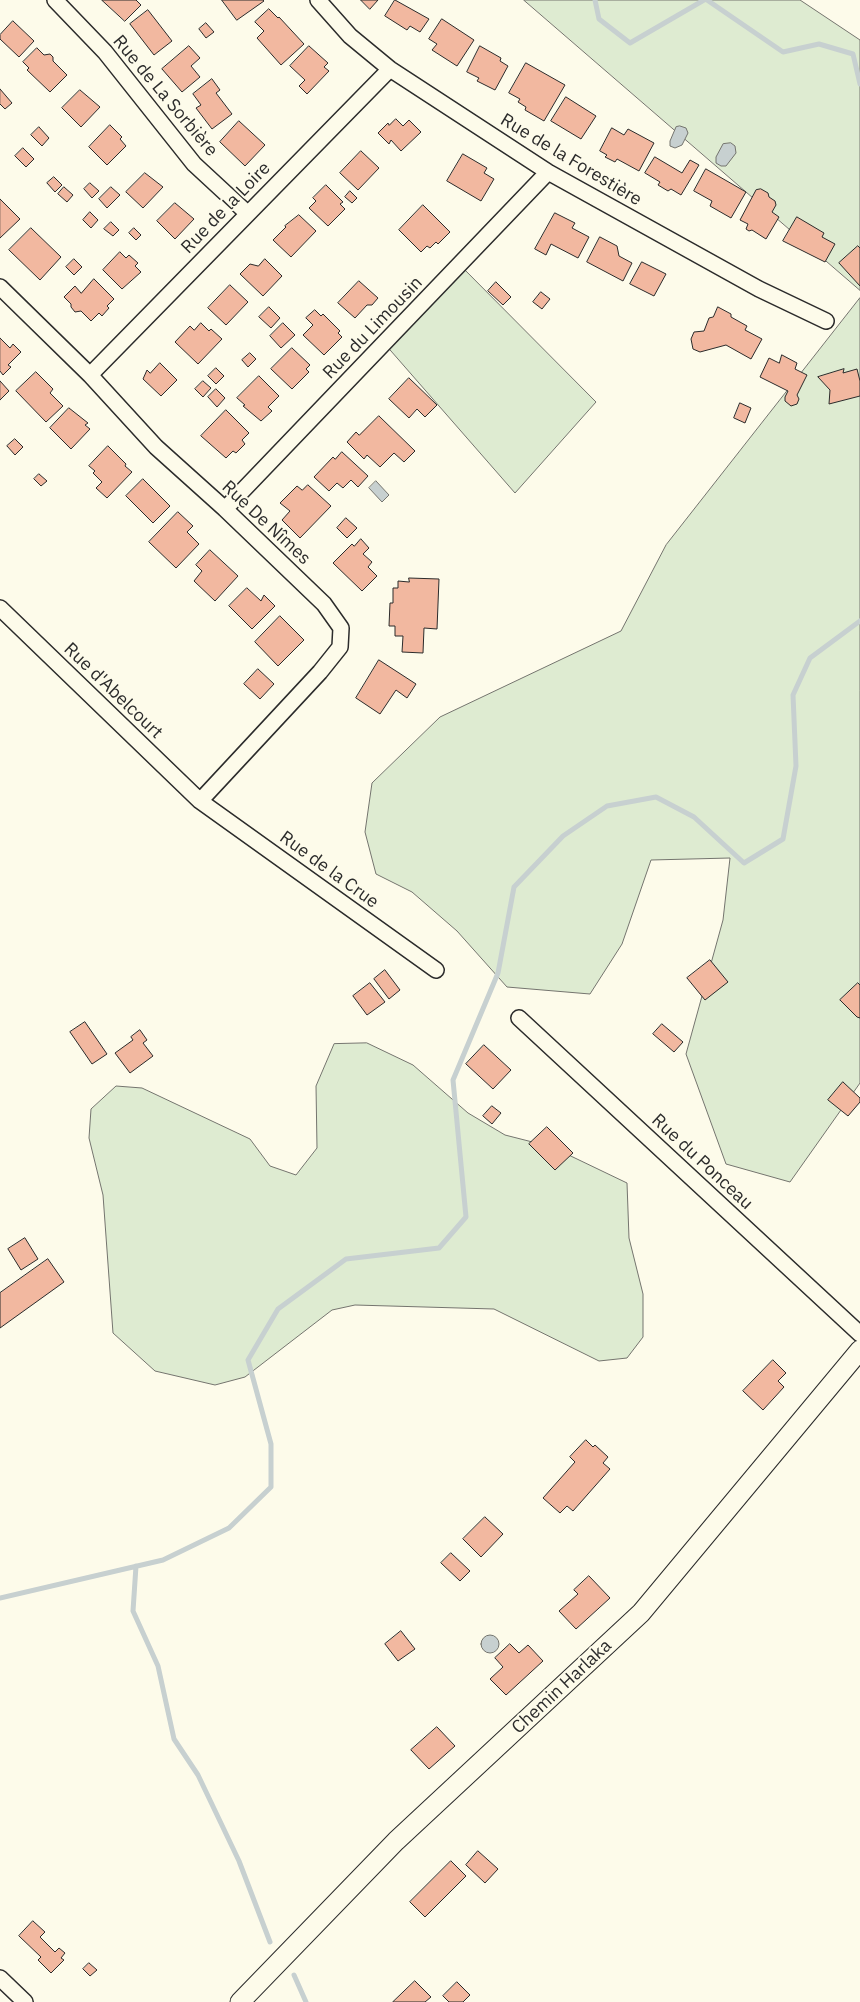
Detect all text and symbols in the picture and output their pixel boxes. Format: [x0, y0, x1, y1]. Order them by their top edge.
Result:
street label: Rue de La Sorbière [108, 31, 222, 161]
street label: Rue de la Forestière [496, 109, 646, 211]
street label: Rue de la Loire [177, 158, 275, 258]
street label: Rue du Limousin [319, 272, 427, 384]
street label: Rue De Nîmes [217, 476, 315, 570]
street label: Rue d'Abelcourt [59, 639, 167, 743]
street label: Rue de la Crue [275, 827, 383, 913]
street label: Rue du Ponceau [647, 1110, 757, 1214]
street label: Chemin Harlaka [508, 1635, 616, 1739]

